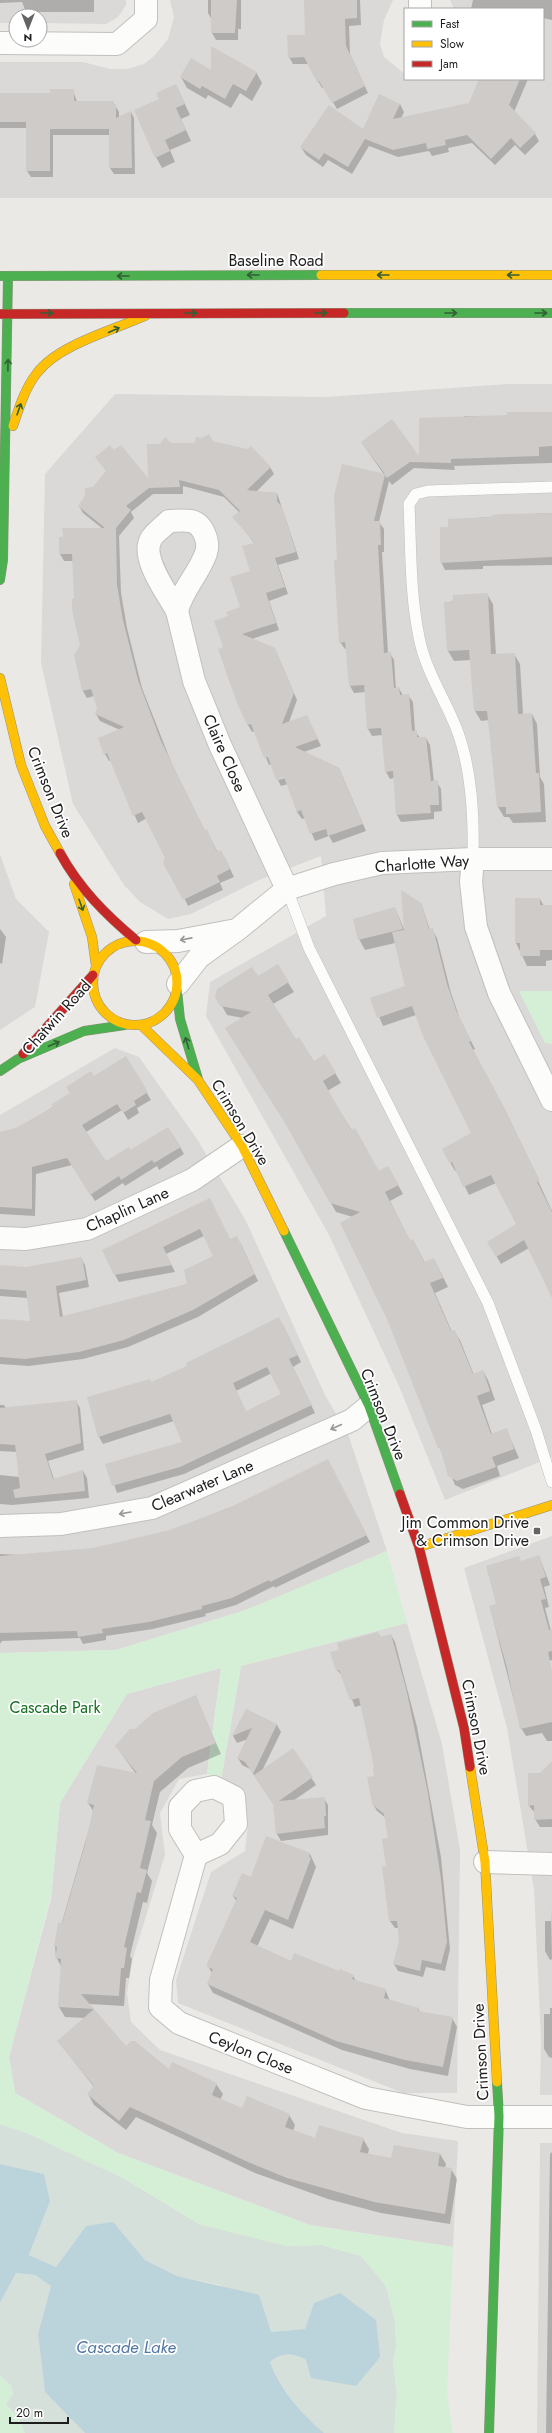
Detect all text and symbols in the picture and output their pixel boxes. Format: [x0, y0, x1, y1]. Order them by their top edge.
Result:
north arrow [8, 8, 48, 48]
legend [404, 8, 544, 80]
text: Fast [440, 15, 459, 33]
text: N [24, 30, 32, 46]
text: Slow [440, 35, 465, 53]
text: Jam [438, 55, 458, 73]
street label: Baseline Road [228, 249, 324, 272]
one-way arrow [247, 271, 260, 279]
one-way arrow [377, 271, 390, 279]
one-way arrow [507, 271, 520, 279]
one-way arrow [117, 272, 130, 280]
one-way arrow [40, 309, 53, 317]
one-way arrow [184, 309, 197, 317]
one-way arrow [314, 309, 327, 317]
one-way arrow [444, 309, 457, 317]
one-way arrow [534, 309, 547, 317]
one-way arrow [108, 326, 120, 333]
one-way arrow [4, 359, 11, 372]
one-way arrow [15, 403, 23, 415]
street label: Claire Close [197, 711, 252, 796]
street label: Crimson Drive [22, 743, 79, 841]
street label: Charlotte Way [374, 849, 471, 878]
one-way arrow [77, 898, 85, 910]
one-way arrow [180, 936, 193, 944]
street label: Chatwin Road [16, 975, 96, 1060]
one-way arrow [183, 1036, 190, 1049]
one-way arrow [48, 1040, 60, 1047]
street label: Crimson Drive [206, 1075, 275, 1170]
street label: Chaplin Lane [82, 1181, 172, 1238]
street label: Crimson Drive [355, 1365, 412, 1463]
one-way arrow [330, 1424, 342, 1431]
street label: Clearwater Lane [148, 1454, 257, 1517]
one-way arrow [119, 1509, 132, 1517]
place label: Jim Common Drive & Crimson Drive [400, 1511, 529, 1552]
marker: Jim Common Drive & Crimson Drive [532, 1526, 542, 1536]
street label: Crimson Drive [456, 1677, 497, 1777]
park label: Cascade Park [9, 1696, 102, 1719]
street label: Crimson Drive [466, 2003, 495, 2101]
street label: Ceylon Close [205, 2025, 297, 2080]
water label: Cascade Lake [76, 2335, 176, 2359]
scale bar [10, 2399, 68, 2425]
text: 20 m [16, 2404, 43, 2422]

